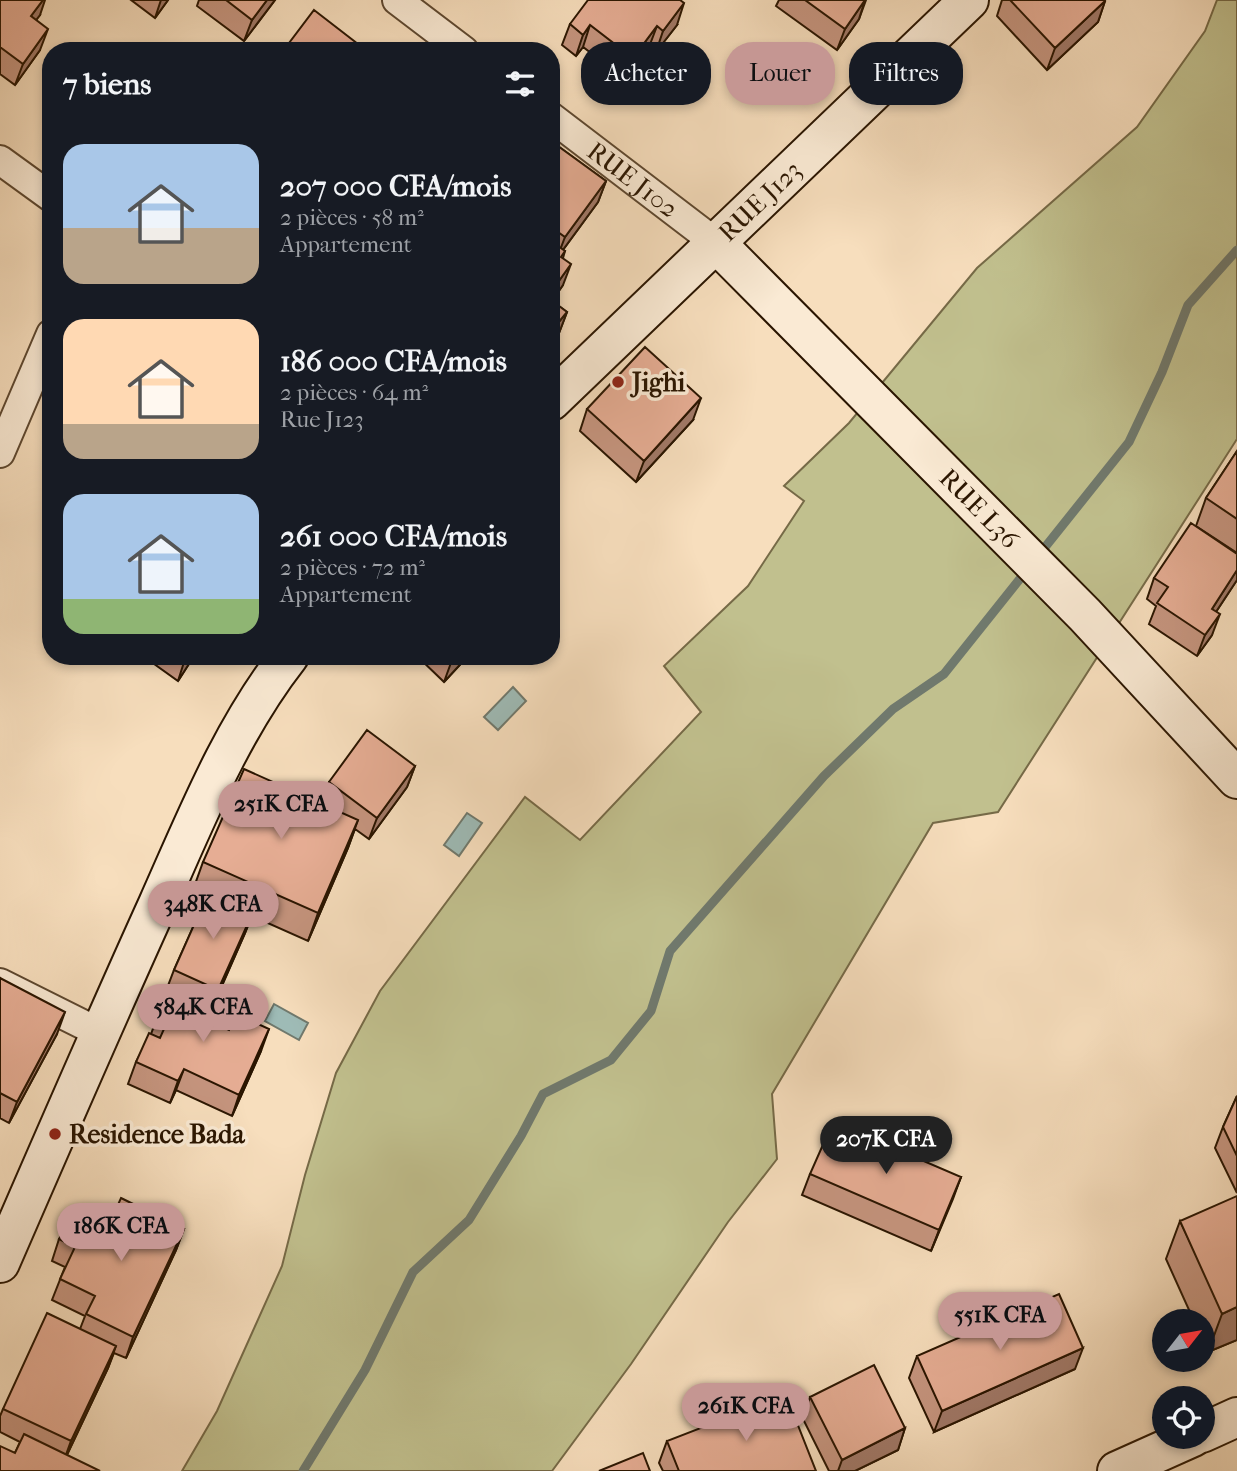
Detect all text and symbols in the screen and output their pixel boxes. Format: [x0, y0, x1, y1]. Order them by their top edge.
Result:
chip: Acheter [581, 42, 711, 105]
chip: Louer [725, 42, 835, 105]
chip: Filtres [849, 42, 963, 105]
icon: filters [501, 65, 539, 103]
text: 7 biens [63, 67, 151, 102]
street label: RUE J102 [581, 135, 685, 224]
street label: RUE J123 [712, 154, 807, 248]
text: 207 000 CFA/mois [280, 169, 511, 204]
icon: home [119, 172, 203, 256]
text: 2 pièces · 58 m² [280, 204, 424, 231]
text: Appartement [280, 231, 412, 258]
text: 186 000 CFA/mois [280, 344, 507, 379]
icon: home [119, 347, 203, 431]
place label: Jighi [629, 367, 686, 398]
marker: Jighi [610, 374, 626, 390]
text: 2 pièces · 64 m² [280, 379, 428, 406]
text: Rue J123 [280, 406, 364, 433]
street label: RUE L36 [933, 462, 1026, 556]
text: 261 000 CFA/mois [280, 519, 507, 554]
icon: home [119, 522, 203, 606]
text: 2 pièces · 72 m² [280, 554, 425, 581]
text: Appartement [280, 581, 412, 608]
pin: 251K CFA [209, 782, 353, 841]
text: 251K CFA [234, 790, 328, 817]
pin: 348K CFA [141, 881, 285, 941]
text: 348K CFA [164, 890, 262, 917]
pin: 584K CFA [131, 984, 275, 1044]
text: 584K CFA [154, 993, 252, 1020]
pin: 207K CFA [814, 1116, 958, 1176]
place label: Residence Bada [69, 1119, 245, 1150]
text: 207K CFA [836, 1125, 936, 1152]
marker: Residence Bada [47, 1126, 63, 1142]
pin: 186K CFA [49, 1204, 193, 1263]
text: 186K CFA [73, 1212, 169, 1239]
pin: 551K CFA [928, 1292, 1072, 1352]
text: 551K CFA [954, 1301, 1046, 1328]
north arrow [1152, 1309, 1214, 1372]
map controls [1152, 1309, 1215, 1449]
pin: 261K CFA [674, 1384, 818, 1443]
button: locate [1152, 1386, 1215, 1449]
text: 261K CFA [698, 1392, 794, 1419]

